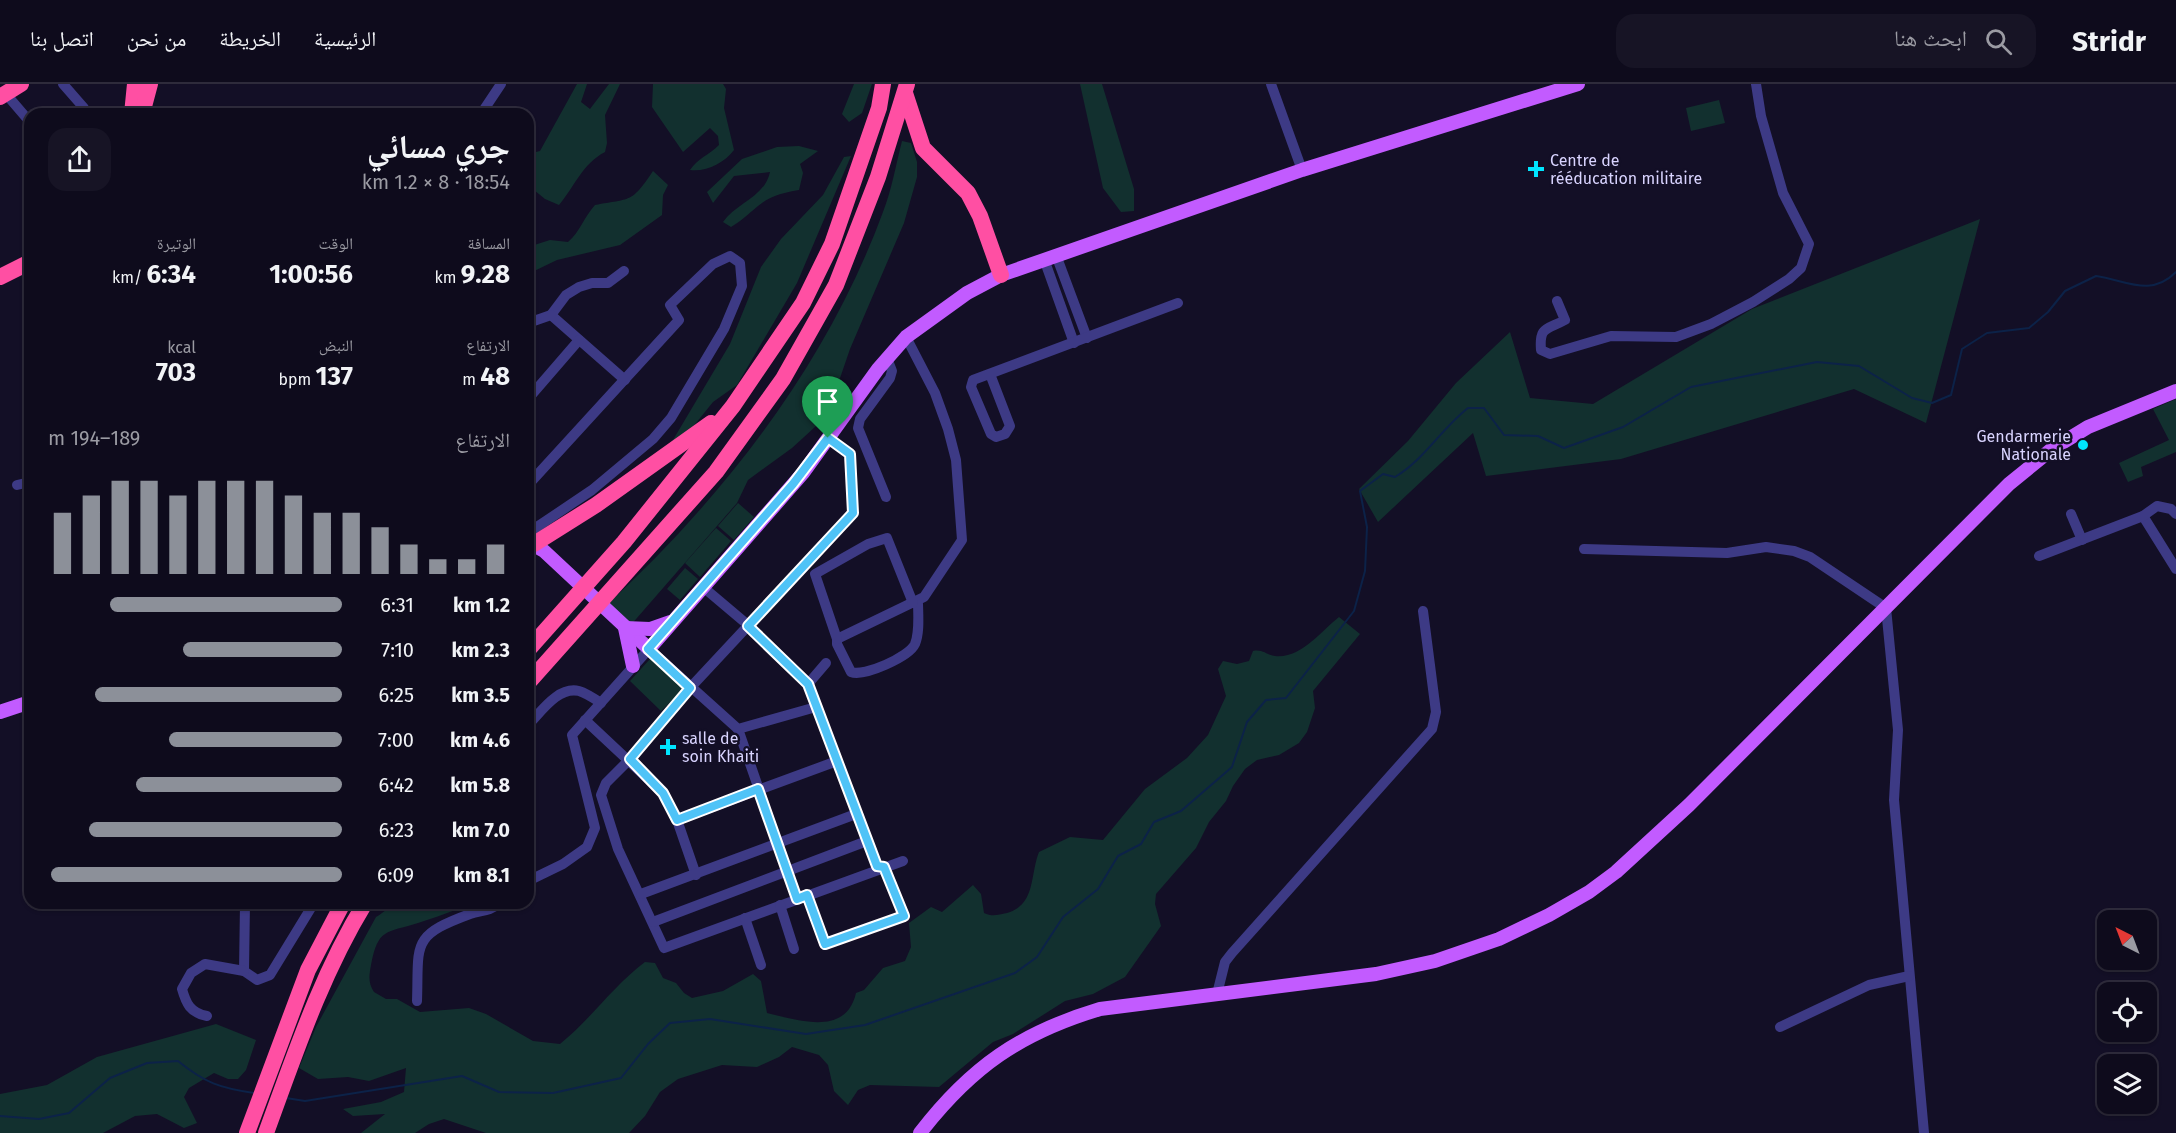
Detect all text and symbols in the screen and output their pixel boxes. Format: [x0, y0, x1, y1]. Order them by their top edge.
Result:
search box [1616, 14, 2036, 68]
text: ابحث هنا [1894, 25, 1967, 52]
icon: search [1982, 25, 2015, 58]
text: Stridr [2072, 25, 2146, 58]
text: اتصل بنا [30, 26, 94, 52]
text: من نحن [127, 26, 186, 52]
text: الخريطة [219, 26, 281, 52]
text: الرئيسية [314, 26, 376, 52]
text: جري مسائي [367, 127, 510, 167]
button: share [48, 128, 111, 191]
place label: Centre de rééducation militaire [1550, 151, 1702, 188]
marker: Centre de rééducation militaire [1527, 160, 1545, 178]
text: 18:54 · 8 × 1.2 km [362, 170, 510, 194]
text: الوتيرة [157, 234, 196, 253]
text: الوقت [319, 234, 353, 253]
text: المسافة [468, 234, 510, 253]
text: 6:34 [147, 259, 196, 290]
text: 1:00:56 [269, 259, 353, 290]
text: 9.28 [461, 259, 510, 290]
text: /km [112, 268, 147, 287]
text: km [434, 268, 461, 287]
text: النبض [319, 336, 353, 355]
text: الارتفاع [466, 336, 510, 355]
text: kcal [167, 338, 196, 357]
text: 703 [156, 357, 196, 388]
text: 137 [315, 361, 353, 392]
text: 48 [480, 361, 510, 392]
text: bpm [278, 370, 315, 389]
text: m [462, 370, 480, 389]
pin [802, 376, 853, 438]
icon: arrive [811, 385, 844, 418]
text: 189–194 m [48, 426, 140, 450]
place label: Gendarmerie Nationale [1977, 427, 2071, 464]
text: الارتفاع [455, 428, 510, 452]
marker: Gendarmerie Nationale [2076, 438, 2090, 452]
text: 6:31 [380, 593, 414, 617]
text: 1.2 km [453, 593, 510, 617]
text: 7:10 [381, 638, 414, 662]
text: 2.3 km [451, 638, 510, 662]
text: 6:25 [379, 683, 414, 707]
text: 3.5 km [451, 683, 510, 707]
text: 7:00 [378, 728, 414, 752]
text: 4.6 km [450, 728, 510, 752]
place label: salle de soin Khaiti [682, 729, 759, 766]
marker: salle de soin Khaiti [659, 738, 677, 756]
text: 6:42 [379, 773, 414, 797]
text: 5.8 km [450, 773, 510, 797]
text: 6:23 [379, 818, 414, 842]
text: 7.0 km [452, 818, 510, 842]
text: 6:09 [377, 863, 414, 887]
text: 8.1 km [454, 863, 510, 887]
north arrow [2097, 910, 2157, 970]
map controls [2097, 910, 2157, 1114]
button: locate [2097, 982, 2157, 1042]
button: layers [2097, 1054, 2157, 1114]

